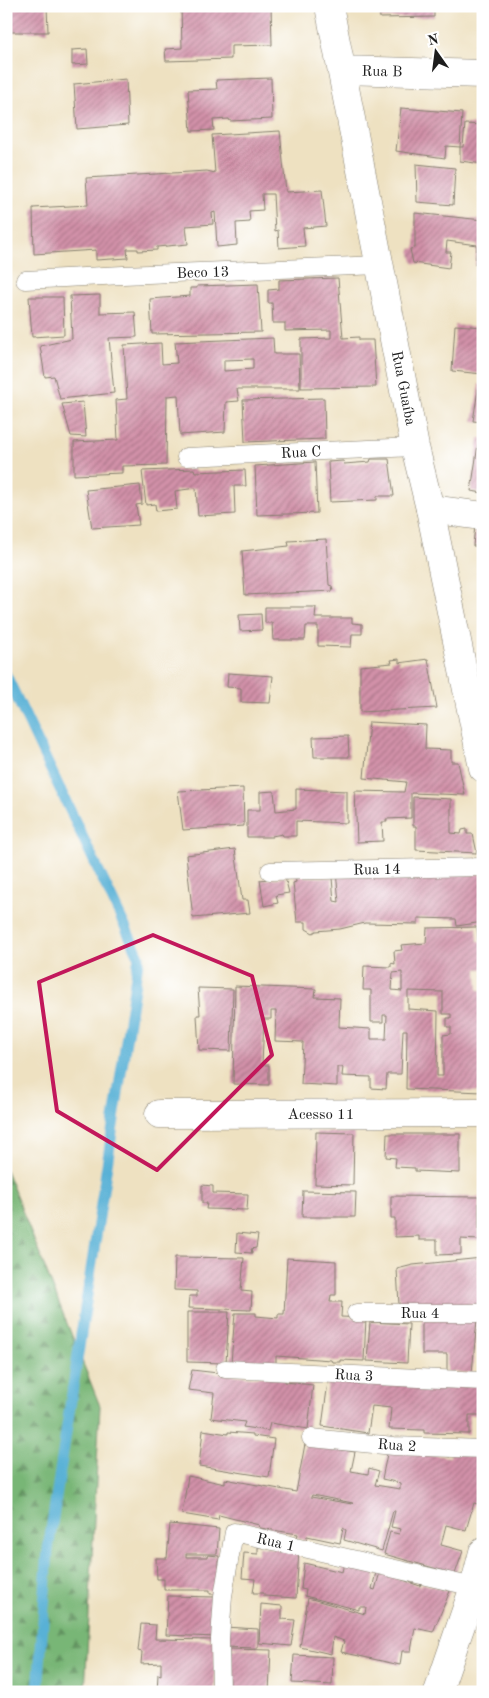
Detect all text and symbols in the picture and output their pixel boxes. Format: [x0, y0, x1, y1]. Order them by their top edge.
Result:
north arrow [412, 28, 462, 78]
text: N [426, 32, 440, 48]
street label: Rua B [361, 65, 402, 80]
street label: Beco 13 [176, 265, 230, 282]
street label: Rua Guaíba [388, 350, 417, 427]
street label: Rua C [281, 445, 322, 462]
street label: Rua 14 [353, 863, 401, 878]
street label: Acesso 11 [288, 1108, 354, 1123]
street label: Rua 4 [400, 1307, 440, 1322]
street label: Rua 3 [334, 1368, 374, 1385]
street label: Rua 2 [377, 1438, 417, 1455]
street label: Rua 1 [255, 1532, 296, 1555]

